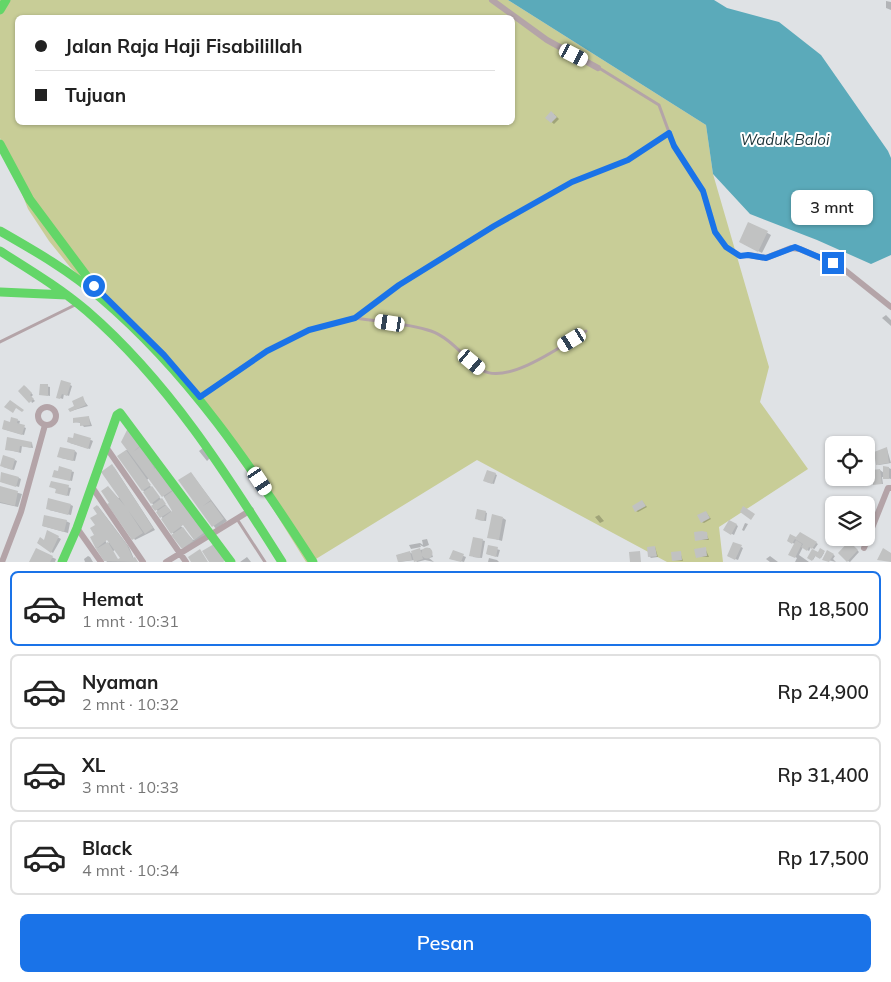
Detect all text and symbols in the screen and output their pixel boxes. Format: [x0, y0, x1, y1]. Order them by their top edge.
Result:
text: Jalan Raja Haji Fisabilillah [65, 34, 303, 58]
car [557, 42, 590, 68]
text: Tujuan [65, 83, 126, 107]
water label: Waduk Baloi [740, 130, 830, 149]
callout: 3 mnt [792, 190, 874, 226]
text: 3 mnt [810, 197, 854, 217]
route end [822, 252, 844, 274]
route start [83, 275, 105, 297]
car [374, 313, 405, 333]
car [555, 326, 588, 354]
car [455, 347, 488, 377]
map controls [825, 436, 875, 546]
button: locate [825, 436, 875, 486]
car [245, 464, 274, 498]
button: layers [825, 496, 875, 546]
icon: car [22, 586, 67, 631]
text: Hemat [82, 587, 143, 611]
text: Rp 18,500 [778, 597, 869, 621]
text: 1 mnt · 10:31 [82, 611, 179, 631]
icon: car [22, 669, 67, 714]
text: Nyaman [82, 670, 159, 694]
text: Rp 24,900 [778, 680, 869, 704]
text: 2 mnt · 10:32 [82, 694, 179, 714]
icon: car [22, 752, 67, 797]
text: XL [82, 753, 105, 777]
text: Rp 31,400 [778, 763, 869, 787]
text: 3 mnt · 10:33 [82, 777, 179, 797]
icon: car [22, 835, 67, 880]
text: Black [82, 836, 132, 860]
text: Rp 17,500 [778, 846, 869, 870]
text: 4 mnt · 10:34 [82, 860, 179, 880]
button: Pesan [20, 914, 871, 972]

